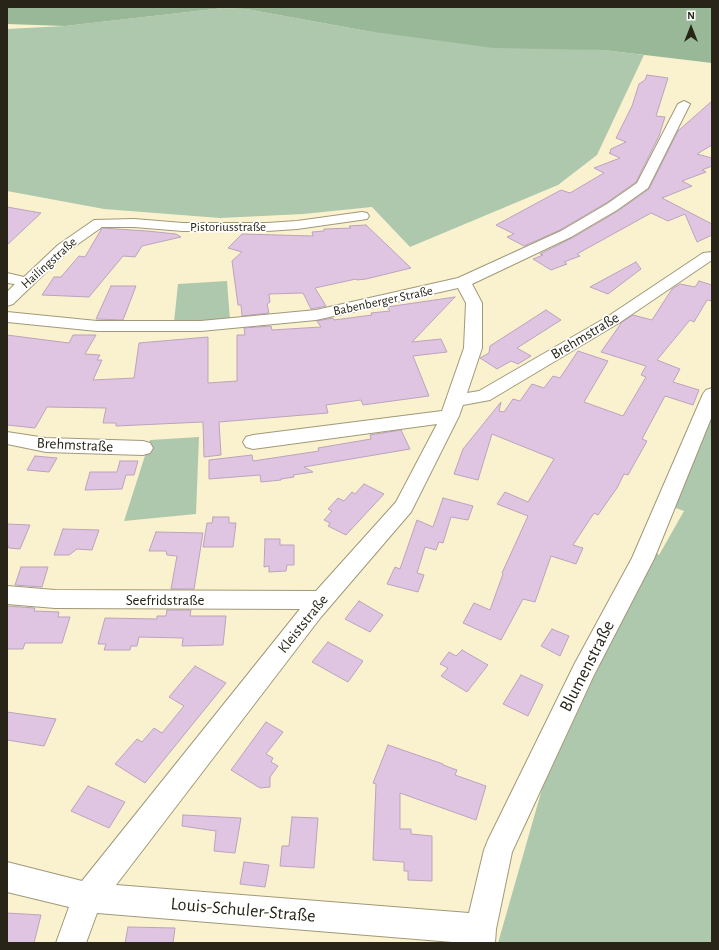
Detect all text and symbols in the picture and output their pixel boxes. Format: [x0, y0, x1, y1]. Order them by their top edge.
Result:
north arrow [671, 8, 711, 48]
text: N [687, 10, 695, 21]
street label: Pistoriusstraße [190, 219, 266, 235]
street label: Hailingstraße [18, 234, 80, 292]
street label: Babenberger Straße [332, 283, 434, 319]
street label: Brehmstraße [548, 309, 622, 363]
street label: Brehmstraße [36, 434, 114, 456]
street label: Seefridstraße [126, 591, 204, 609]
street label: Kleiststraße [274, 591, 332, 657]
street label: Blumenstraße [555, 617, 619, 715]
street label: Louis-Schuler-Straße [170, 893, 316, 927]

